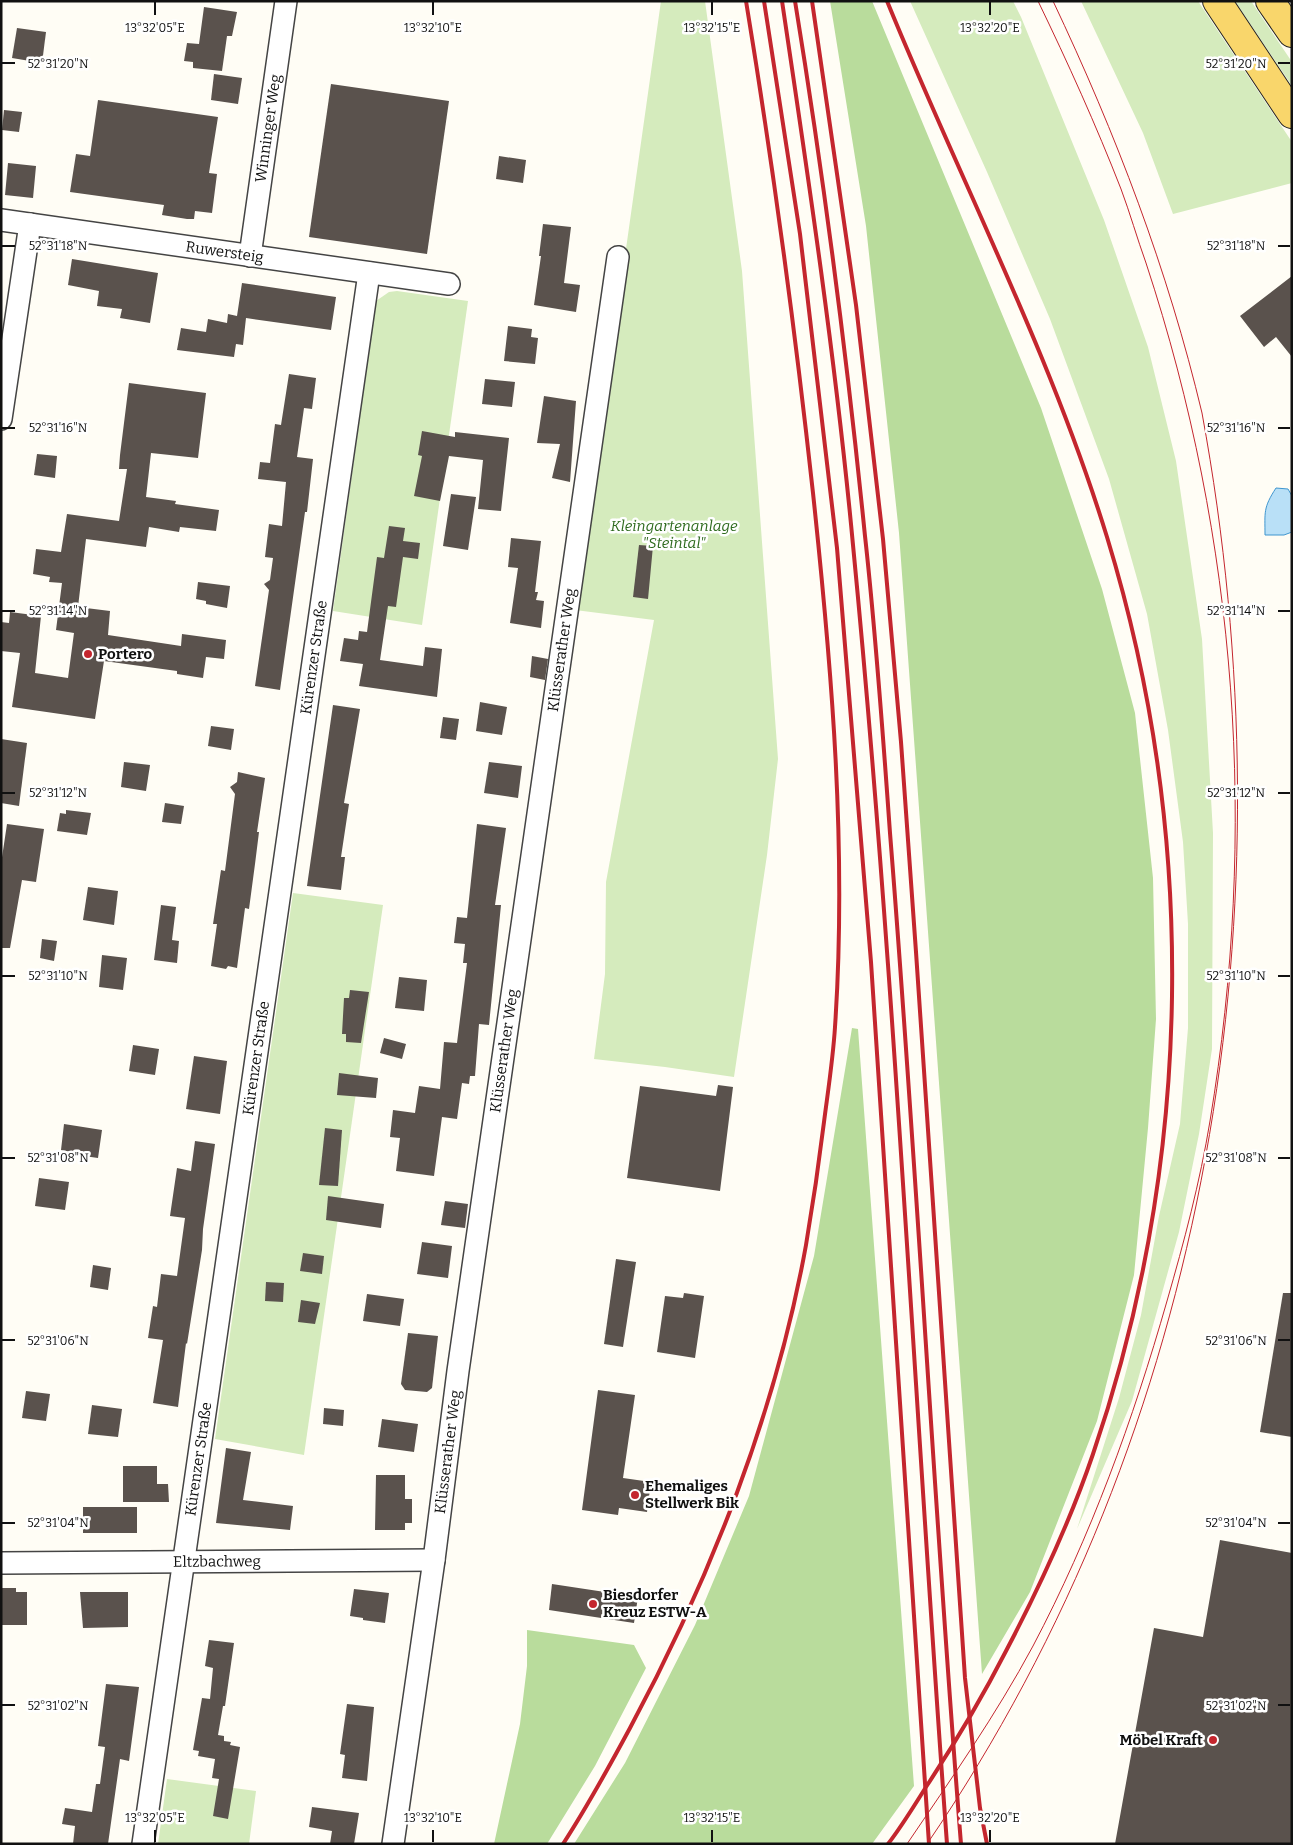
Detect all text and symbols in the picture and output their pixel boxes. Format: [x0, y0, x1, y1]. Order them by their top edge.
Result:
text: 13°32'05"E [125, 21, 185, 35]
text: 13°32'10"E [404, 21, 462, 35]
text: 13°32'15"E [684, 21, 740, 35]
text: 13°32'20"E [960, 21, 1020, 35]
text: 52°31'20"N [28, 57, 89, 71]
text: 52°31'20"N [1206, 57, 1267, 71]
street label: Winninger Weg [251, 73, 285, 184]
street label: Ruwersteig [185, 237, 265, 266]
text: 52°31'18"N [29, 239, 88, 253]
text: 52°31'18"N [1207, 239, 1266, 253]
text: 52°31'16"N [29, 421, 88, 435]
text: 52°31'16"N [1207, 421, 1266, 435]
park label: Kleingartenanlage "Steintal" [610, 517, 738, 552]
street label: Klüsserather Weg [544, 587, 579, 713]
street label: Kürenzer Straße [297, 599, 331, 715]
text: 52°31'14"N [29, 604, 88, 618]
text: 52°31'14"N [1207, 604, 1266, 618]
place label: Portero [98, 645, 152, 663]
marker: Portero [82, 648, 94, 660]
text: 52°31'12"N [29, 786, 88, 800]
text: 52°31'12"N [1207, 786, 1266, 800]
text: 52°31'10"N [28, 969, 88, 983]
text: 52°31'10"N [1206, 969, 1266, 983]
street label: Klüsserather Weg [486, 988, 522, 1114]
street label: Kürenzer Straße [239, 1000, 273, 1116]
text: 52°31'08"N [27, 1151, 89, 1165]
text: 52°31'08"N [1205, 1151, 1267, 1165]
text: 52°31'06"N [27, 1334, 89, 1348]
text: 52°31'06"N [1205, 1334, 1267, 1348]
street label: Klüsserather Weg [431, 1389, 465, 1515]
street label: Kürenzer Straße [181, 1401, 215, 1517]
place label: Ehemaliges Stellwerk Bik [645, 1477, 739, 1512]
marker: Ehemaliges Stellwerk Bik [629, 1489, 641, 1501]
text: 52°31'04"N [27, 1516, 89, 1530]
text: 52°31'04"N [1205, 1516, 1267, 1530]
street label: Eltzbachweg [173, 1552, 261, 1571]
place label: Biesdorfer Kreuz ESTW-A [603, 1586, 707, 1621]
marker: Biesdorfer Kreuz ESTW-A [587, 1598, 599, 1610]
text: 52°31'02"N [28, 1699, 89, 1713]
text: 52°31'02"N [1206, 1699, 1267, 1713]
place label: Möbel Kraft [1120, 1731, 1203, 1749]
marker: Möbel Kraft [1207, 1734, 1219, 1746]
text: 13°32'05"E [125, 1811, 185, 1825]
text: 13°32'10"E [404, 1811, 462, 1825]
text: 13°32'15"E [684, 1811, 740, 1825]
text: 13°32'20"E [960, 1811, 1020, 1825]

